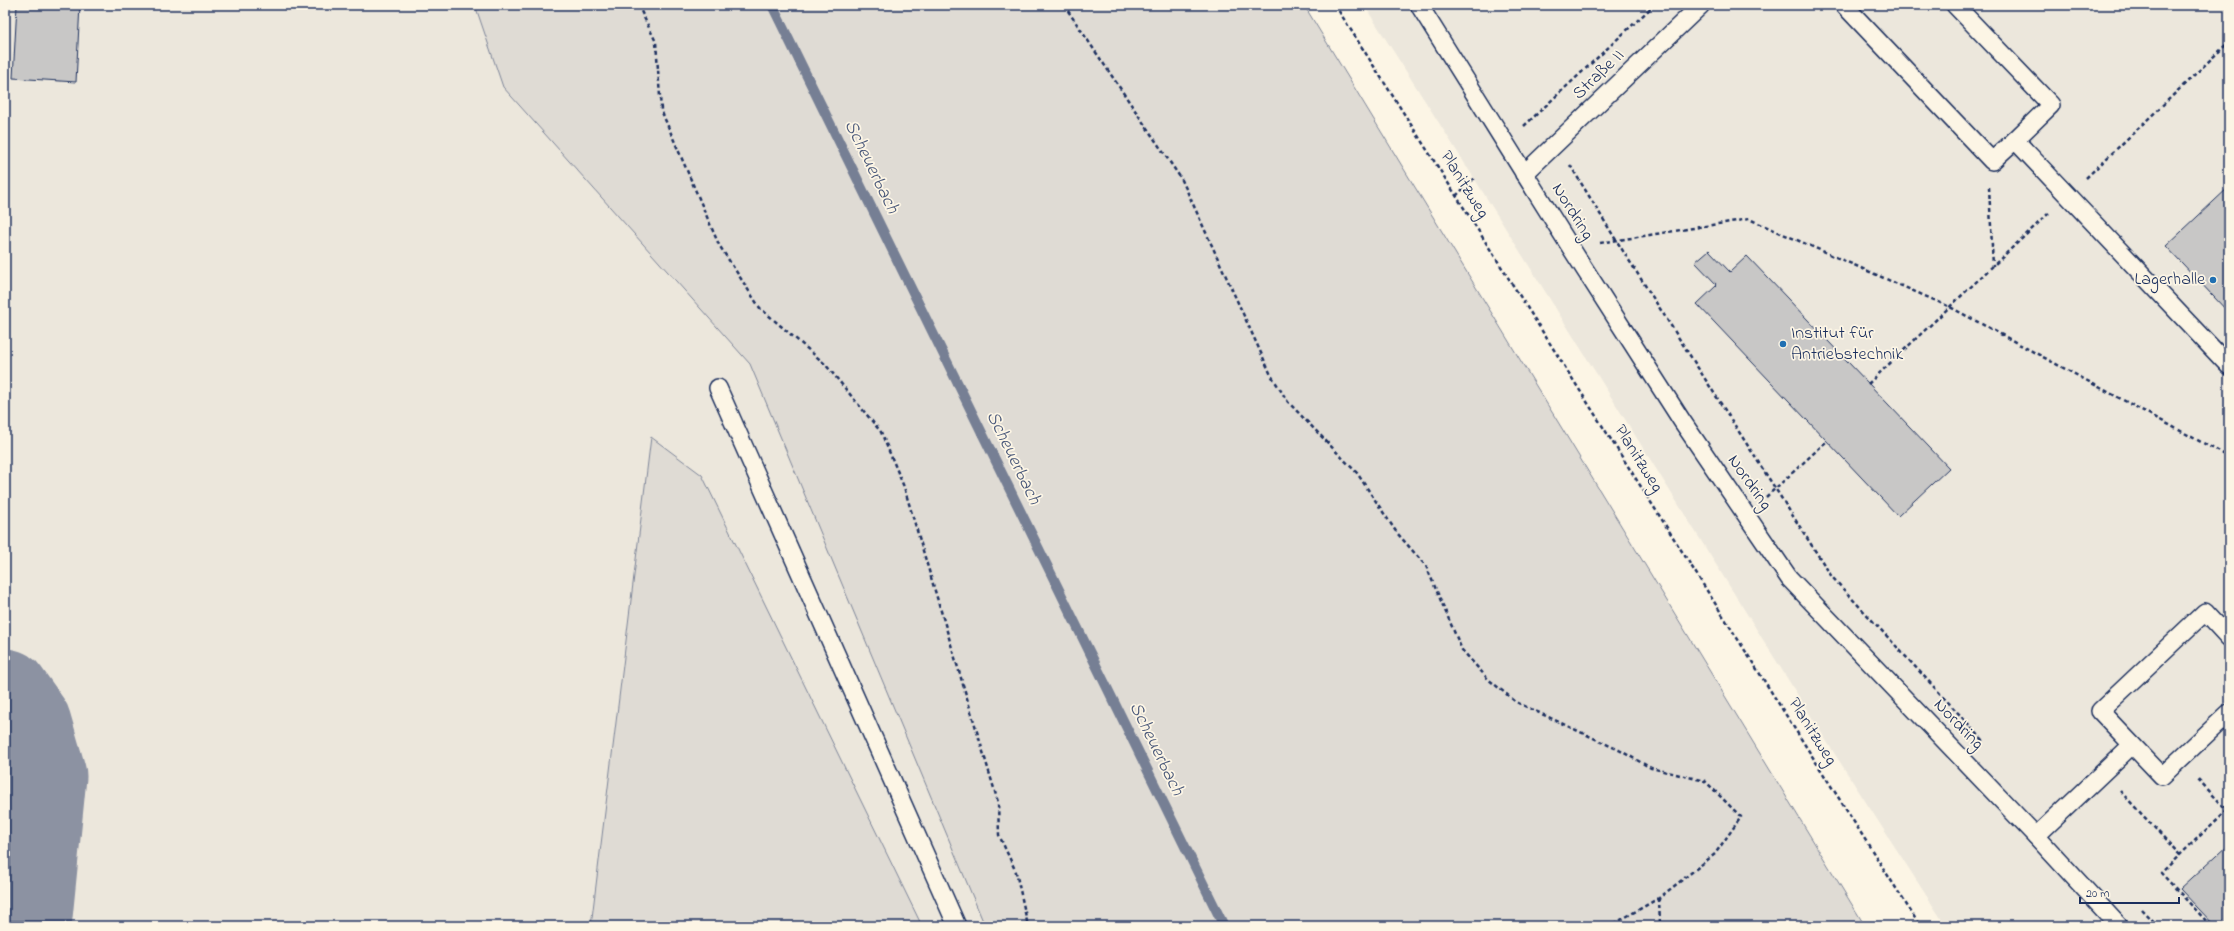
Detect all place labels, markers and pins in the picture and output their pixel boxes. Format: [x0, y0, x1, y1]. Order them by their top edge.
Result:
place label: Lagerhalle [2134, 267, 2206, 294]
marker: Lagerhalle [2208, 275, 2218, 285]
place label: Institut für Antriebstechnik [1791, 321, 1903, 368]
marker: Institut für Antriebstechnik [1778, 339, 1788, 349]

